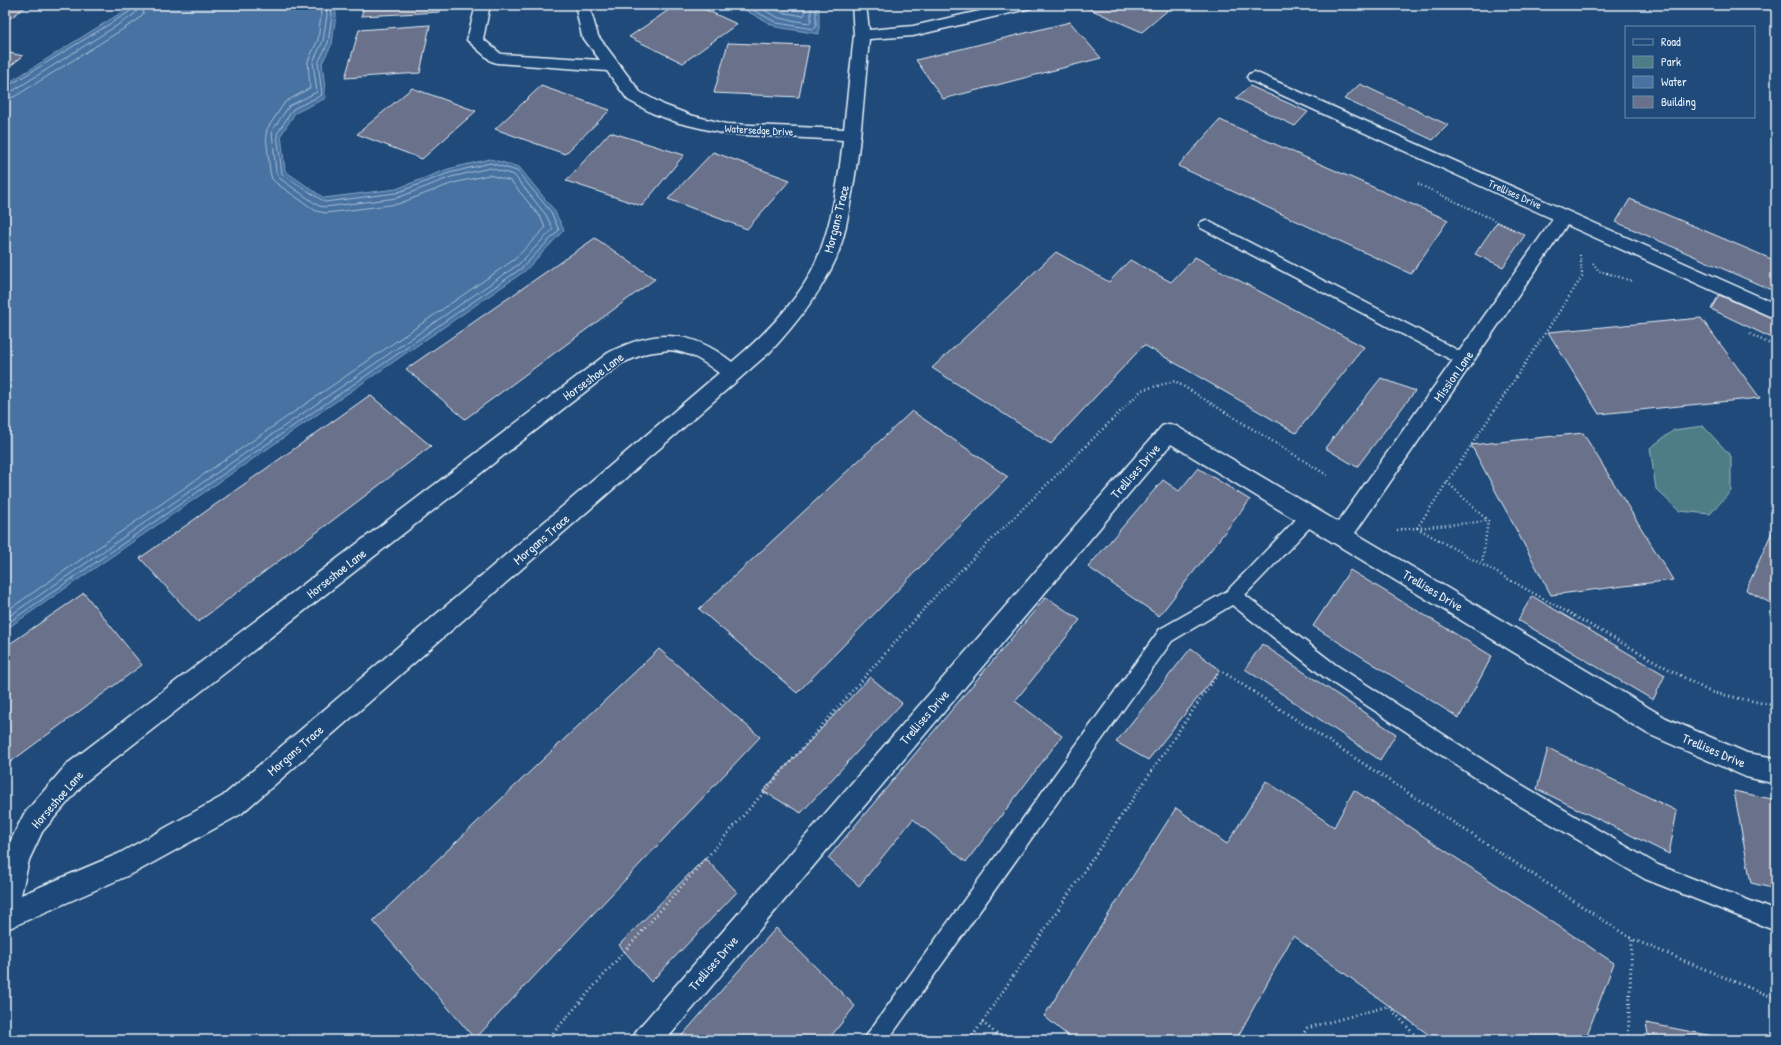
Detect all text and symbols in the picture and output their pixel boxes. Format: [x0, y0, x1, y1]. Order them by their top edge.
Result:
legend [1625, 26, 1755, 118]
text: Road [1661, 33, 1681, 50]
text: Park [1661, 53, 1681, 70]
text: Water [1661, 73, 1687, 90]
text: Building [1661, 93, 1696, 110]
street label: Watersedge Drive [724, 121, 794, 139]
street label: Trellises Drive [1486, 176, 1544, 212]
street label: Morgans Trace [819, 183, 853, 255]
street label: Mission Lane [1429, 347, 1477, 405]
street label: Horseshoe Lane [559, 348, 627, 404]
street label: Trellises Drive [1106, 440, 1164, 502]
street label: Morgans Trace [509, 510, 573, 568]
street label: Horseshoe Lane [302, 544, 370, 602]
street label: Trellises Drive [1399, 565, 1467, 615]
street label: Trellises Drive [895, 686, 953, 748]
street label: Morgans Trace [263, 721, 327, 779]
street label: Trellises Drive [1679, 729, 1749, 771]
street label: Horseshoe Lane [27, 766, 87, 832]
street label: Trellises Drive [684, 932, 742, 994]

